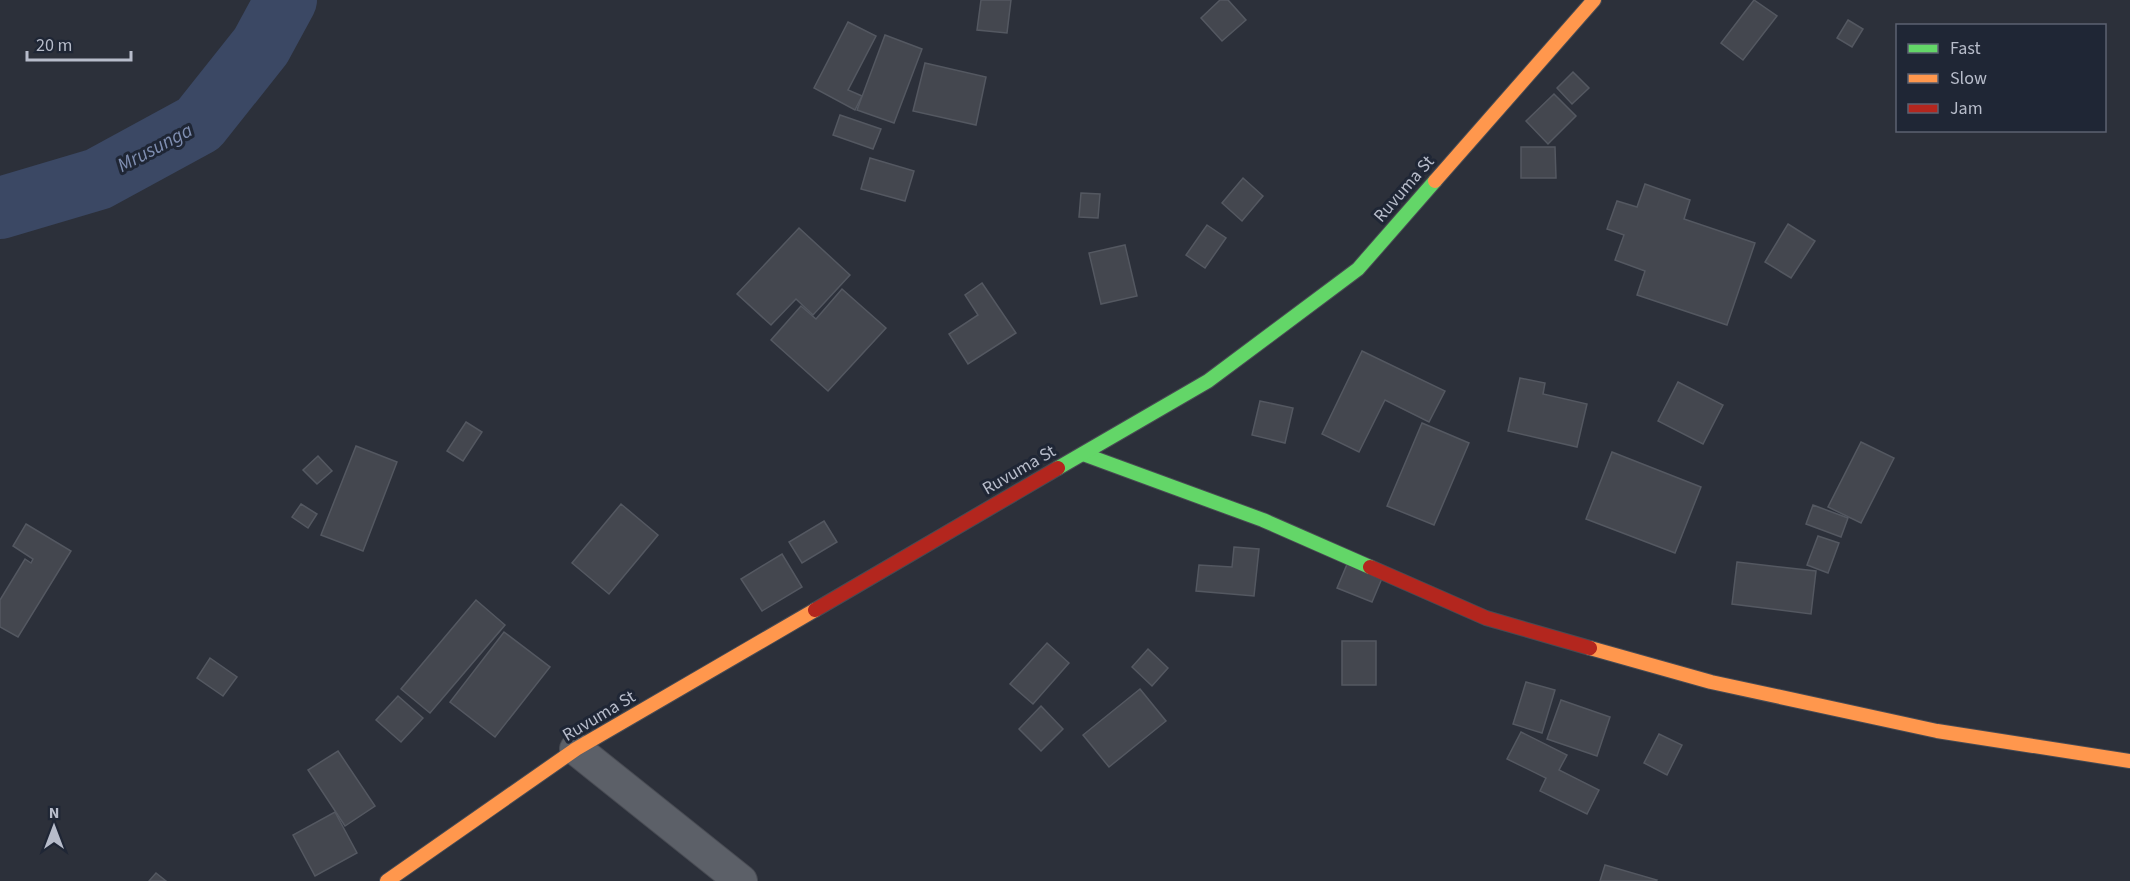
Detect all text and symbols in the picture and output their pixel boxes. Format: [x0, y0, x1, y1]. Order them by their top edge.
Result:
scale bar [27, 24, 130, 62]
legend [1896, 24, 2106, 132]
text: 20 m [36, 33, 72, 58]
text: Fast [1950, 36, 1981, 61]
text: Slow [1950, 66, 1987, 91]
text: Jam [1950, 96, 1983, 121]
water label: Mrusunga [112, 116, 198, 180]
street label: Ruvuma St [1368, 150, 1440, 228]
street label: Ruvuma St [978, 439, 1060, 501]
street label: Ruvuma St [558, 684, 640, 748]
north arrow [24, 797, 84, 857]
text: N [49, 802, 59, 824]

